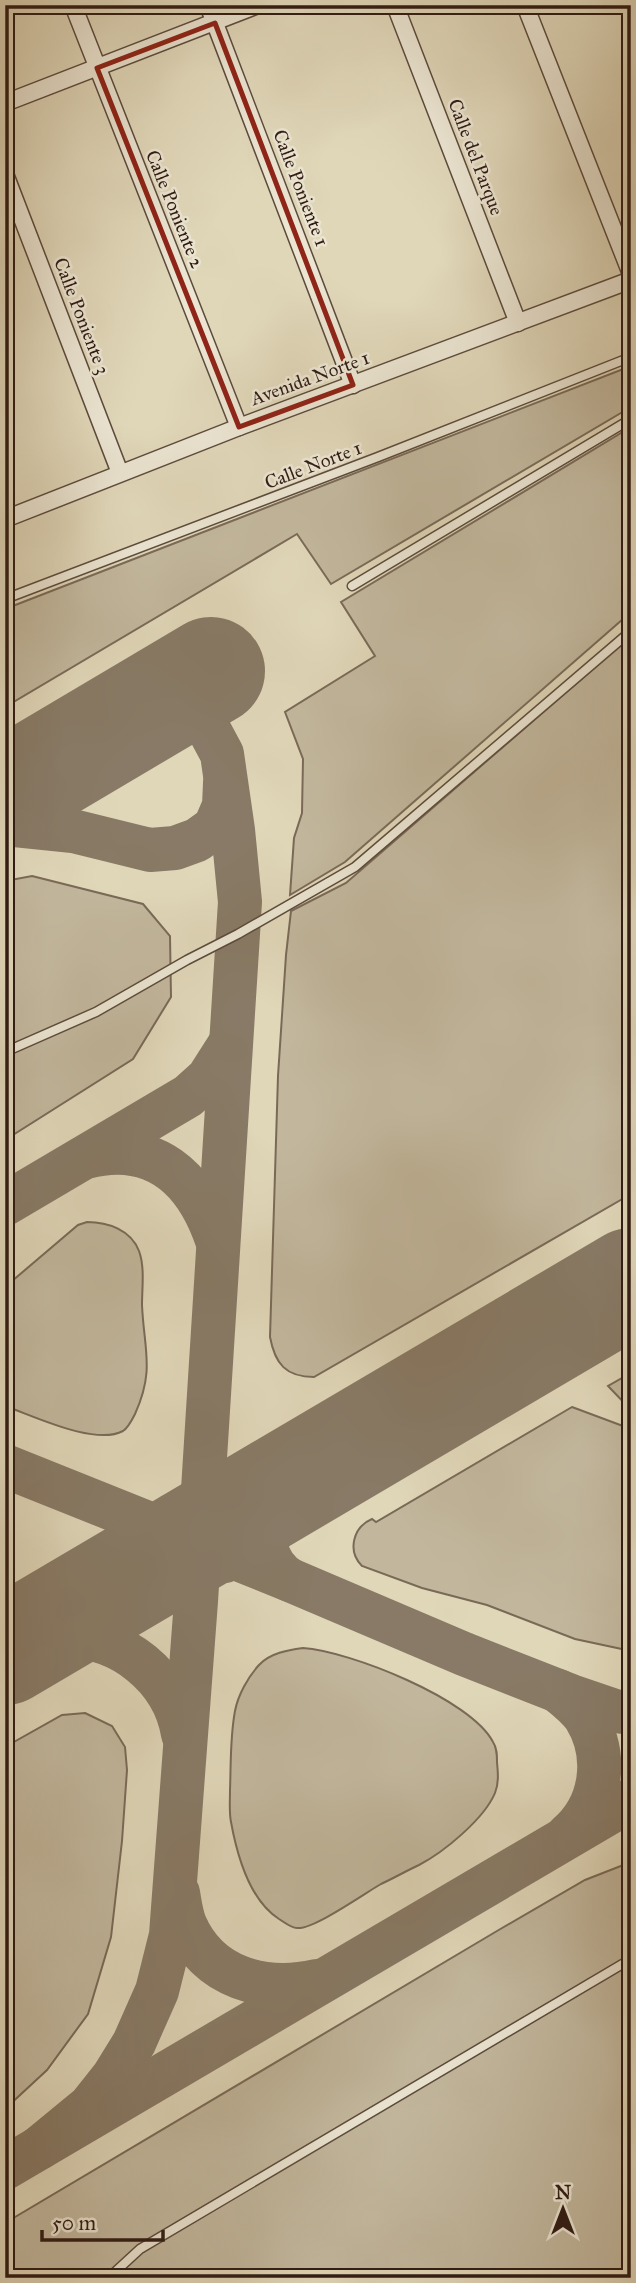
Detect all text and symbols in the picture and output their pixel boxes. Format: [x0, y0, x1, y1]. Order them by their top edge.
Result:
street label: Calle del Parque [442, 96, 509, 219]
street label: Calle Poniente 1 [268, 126, 334, 250]
street label: Calle Poniente 2 [141, 147, 209, 272]
street label: Calle Poniente 3 [49, 254, 115, 378]
street label: Avenida Norte 1 [247, 346, 373, 410]
street label: Calle Norte 1 [261, 436, 365, 494]
north arrow [528, 2174, 598, 2244]
text: N [555, 2181, 571, 2204]
scale bar [42, 2199, 163, 2243]
text: 50 m [52, 2210, 97, 2236]

